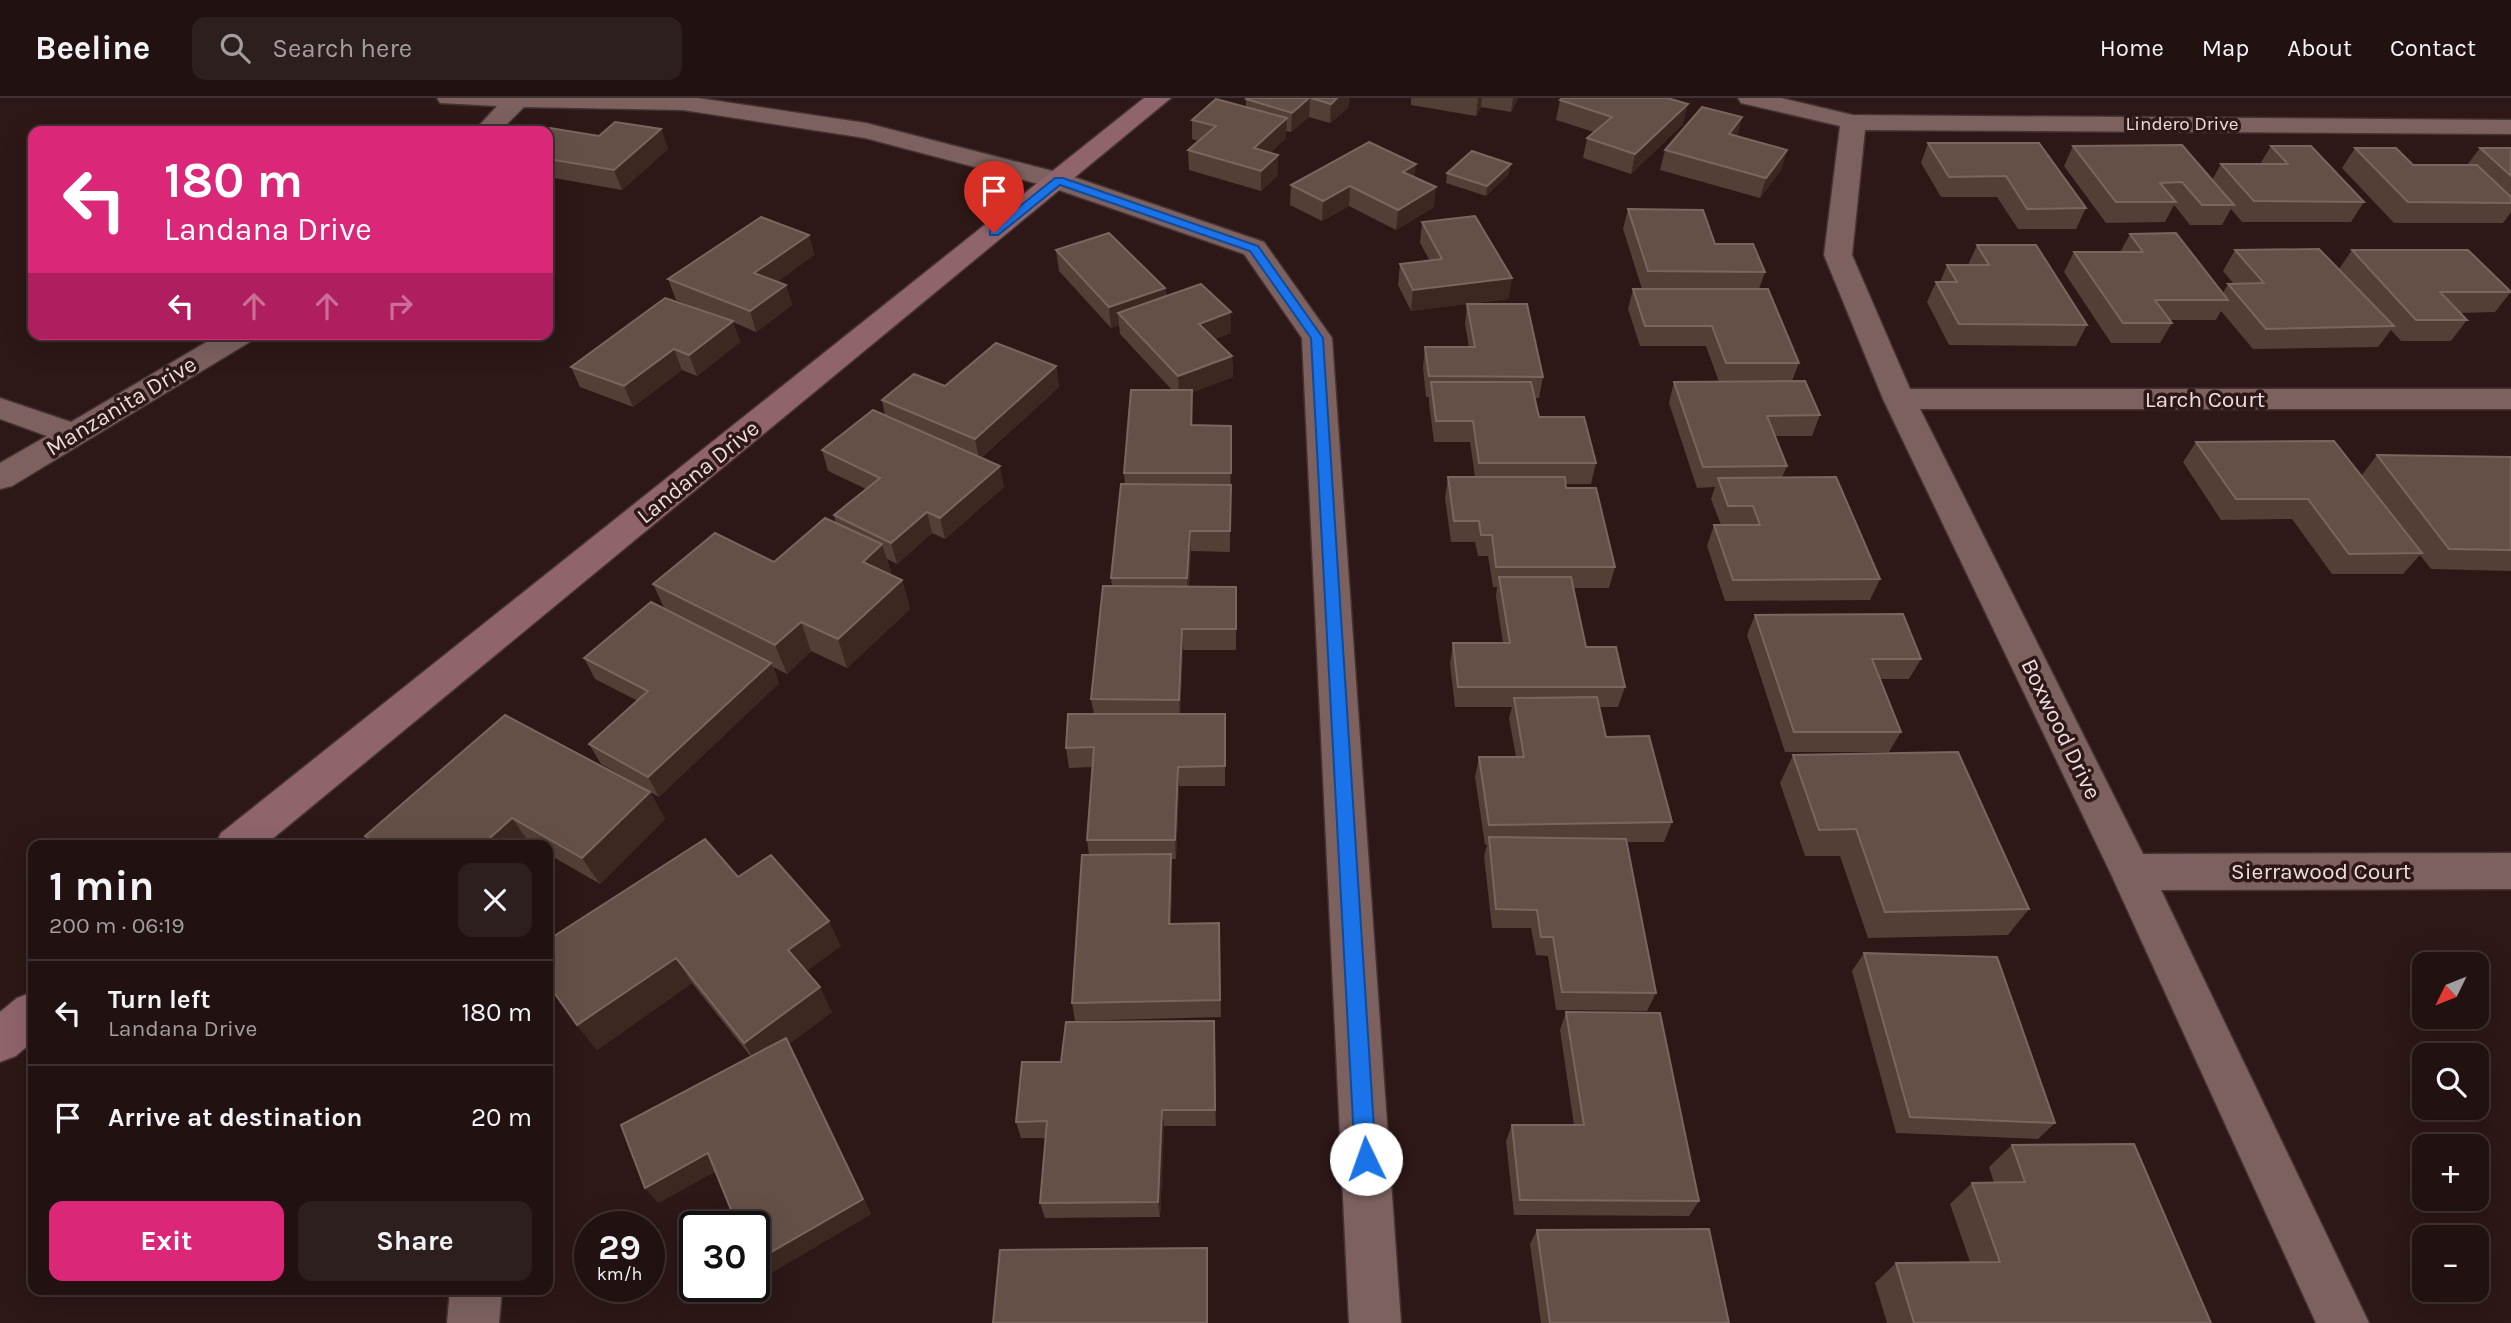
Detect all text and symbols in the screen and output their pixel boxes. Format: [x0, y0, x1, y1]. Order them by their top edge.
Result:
search box [192, 17, 682, 80]
text: Beeline [35, 29, 150, 67]
icon: search [216, 29, 254, 67]
text: Search here [272, 33, 412, 64]
text: Home [2100, 34, 2164, 62]
text: Map [2202, 34, 2249, 62]
text: About [2287, 34, 2352, 62]
text: Contact [2390, 34, 2476, 62]
street label: Lindero Drive [2125, 113, 2239, 135]
text: 180 m [164, 152, 303, 209]
icon: left [49, 154, 140, 245]
pin [964, 161, 1024, 233]
icon: arrive [975, 172, 1013, 210]
text: Landana Drive [164, 211, 372, 248]
icon: left [162, 287, 200, 325]
icon: ahead [235, 287, 273, 325]
icon: ahead [308, 287, 346, 325]
icon: right [381, 287, 419, 325]
street label: Manzanita Drive [41, 350, 201, 462]
street label: Larch Court [2145, 386, 2266, 413]
street label: Landana Drive [631, 415, 765, 529]
street label: Boxwood Drive [2015, 654, 2107, 804]
street label: Sierrawood Court [2231, 858, 2412, 885]
text: 1 min [49, 861, 154, 911]
button: close [458, 863, 532, 937]
text: 200 m · 06:19 [49, 912, 185, 939]
north arrow [2412, 952, 2488, 1029]
map controls [2412, 952, 2489, 1302]
text: Turn left [108, 984, 210, 1015]
icon: left [49, 994, 87, 1032]
text: 180 m [462, 997, 532, 1028]
text: Landana Drive [108, 1015, 257, 1042]
button: search [2412, 1043, 2489, 1120]
icon: arrive [49, 1099, 87, 1137]
text: Arrive at destination [108, 1102, 362, 1133]
text: 20 m [471, 1102, 532, 1133]
position arrow [1329, 1122, 1403, 1196]
button: + [2412, 1134, 2489, 1211]
button: Exit [49, 1201, 284, 1281]
button: Share [298, 1201, 532, 1281]
speed limit sign: 30 [679, 1211, 770, 1302]
button: − [2412, 1225, 2489, 1302]
text: 29 [598, 1227, 641, 1268]
text: km/h [597, 1263, 642, 1285]

